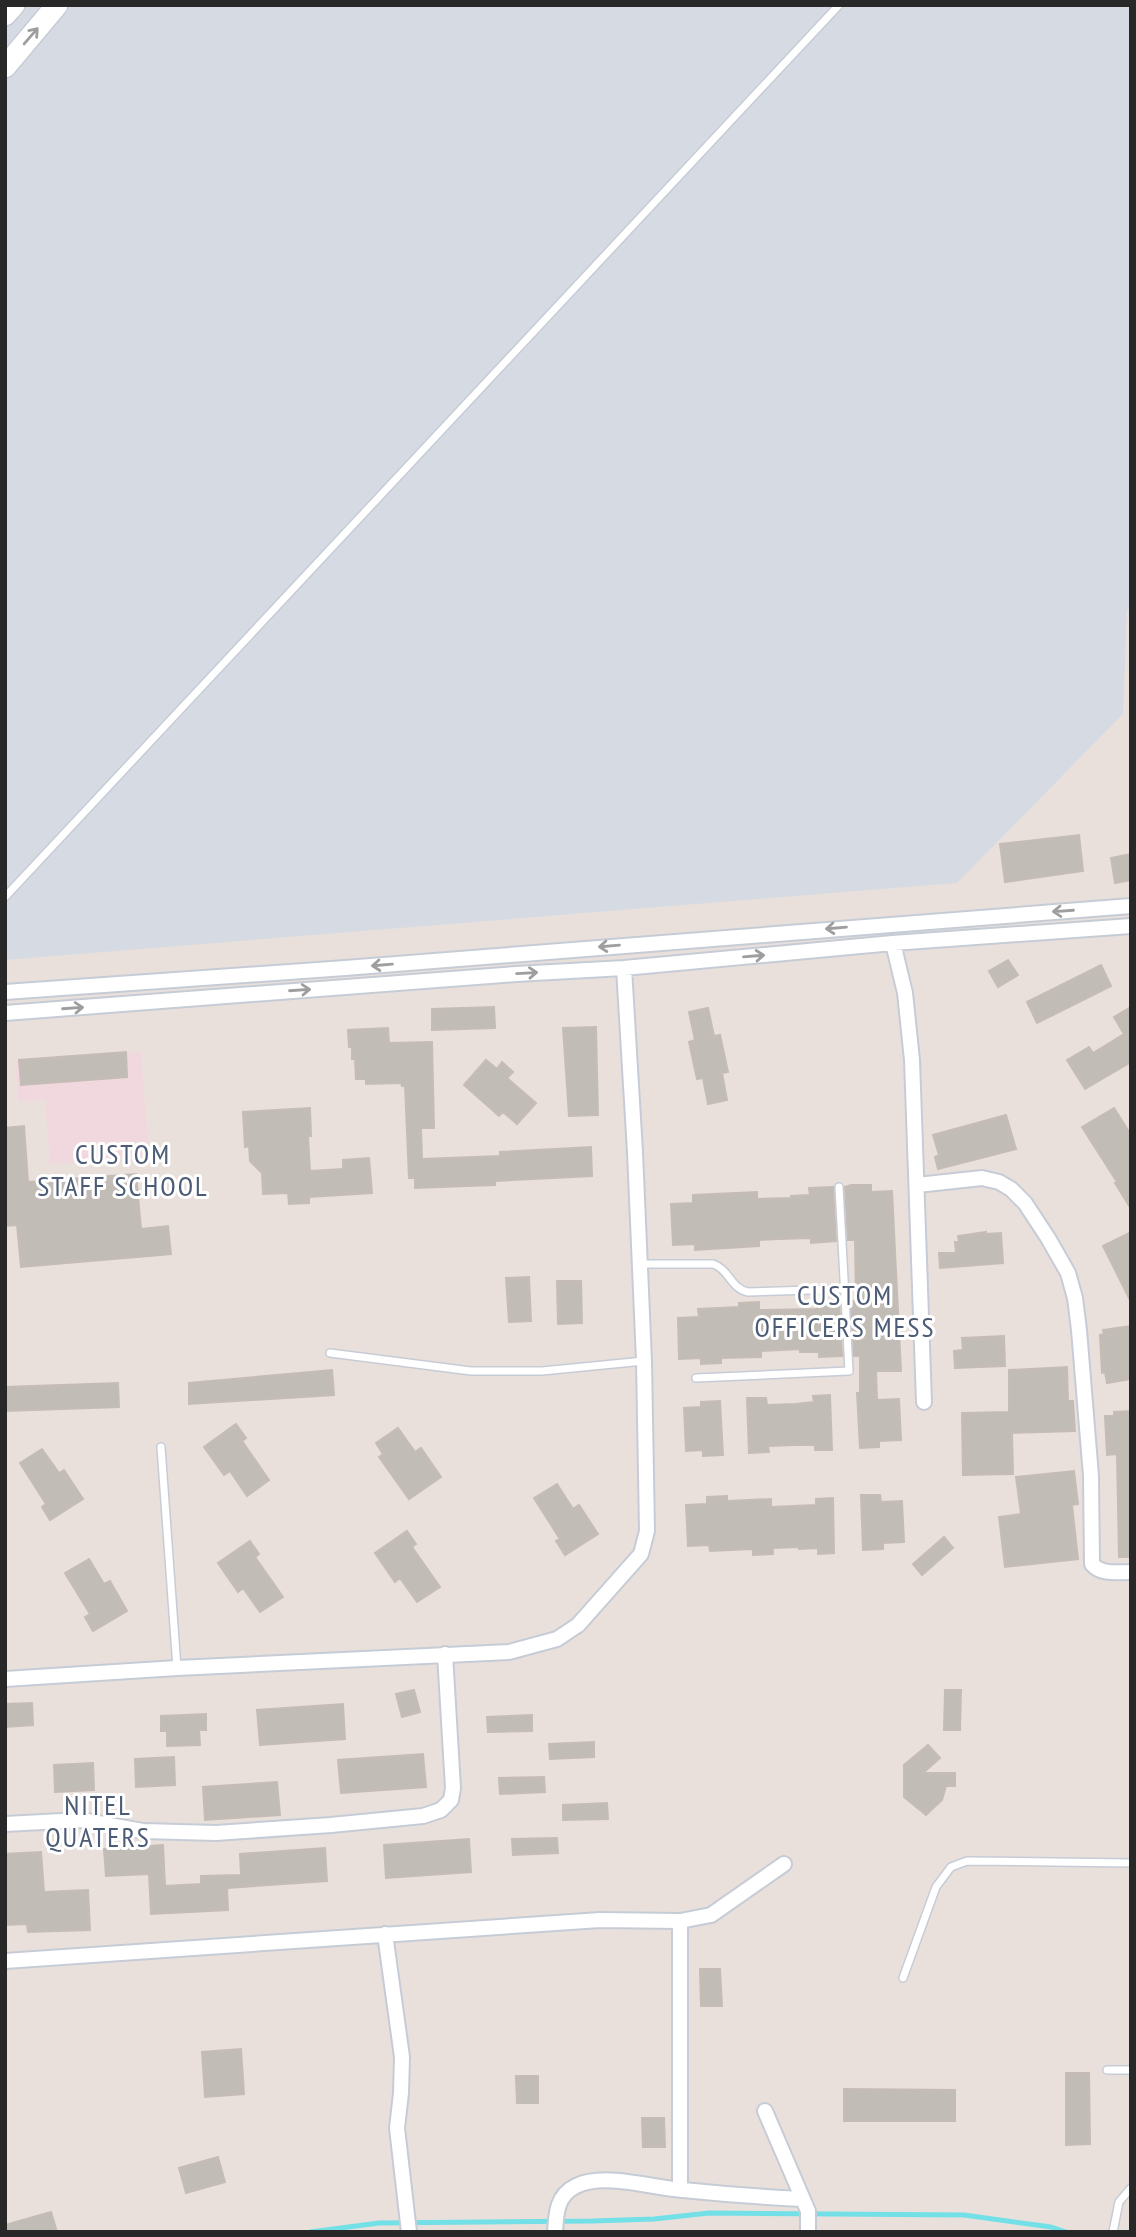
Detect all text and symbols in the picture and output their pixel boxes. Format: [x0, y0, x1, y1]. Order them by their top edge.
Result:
one-way arrow [23, 27, 39, 45]
one-way arrow [1051, 904, 1074, 917]
one-way arrow [825, 922, 848, 935]
one-way arrow [598, 940, 621, 953]
one-way arrow [742, 949, 765, 962]
one-way arrow [372, 959, 394, 972]
one-way arrow [515, 967, 538, 980]
one-way arrow [288, 983, 311, 996]
one-way arrow [62, 1001, 85, 1014]
district label: CUSTOM STAFF SCHOOL [37, 1135, 209, 1204]
district label: CUSTOM OFFICERS MESS [754, 1276, 936, 1345]
district label: NITEL QUATERS [45, 1786, 151, 1855]

